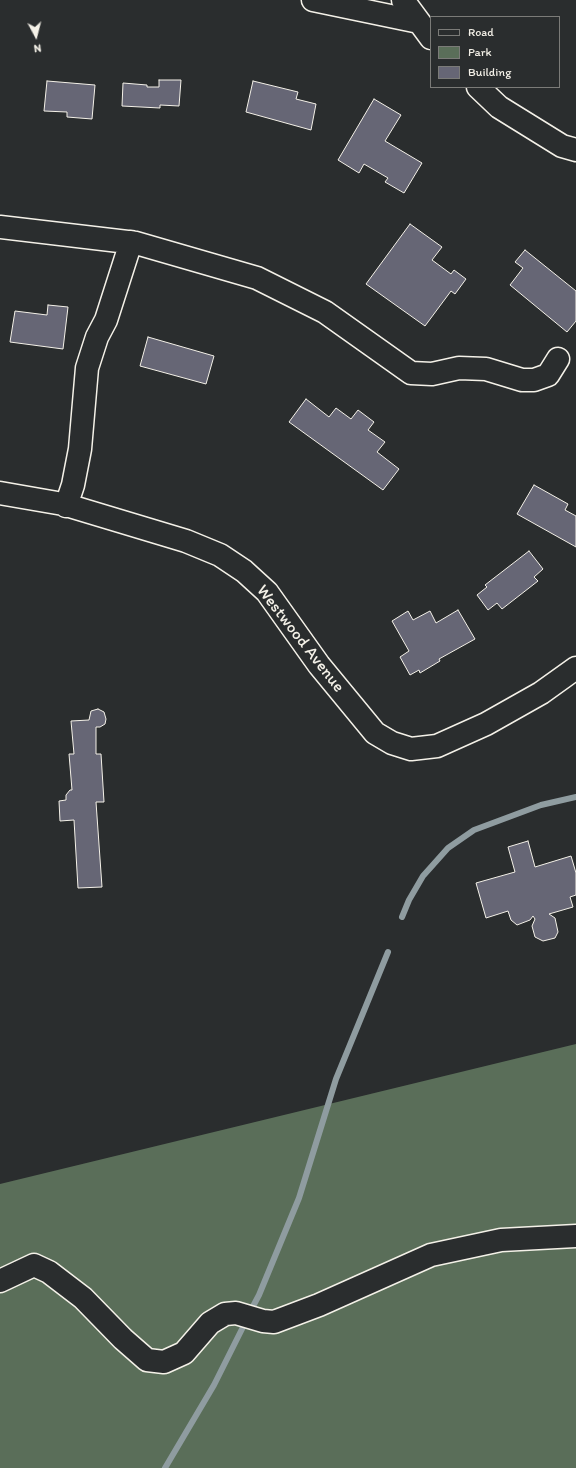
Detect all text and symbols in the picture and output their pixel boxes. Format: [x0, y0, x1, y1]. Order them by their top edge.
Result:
north arrow [16, 16, 56, 56]
legend [430, 16, 560, 88]
text: Road [468, 25, 494, 39]
text: N [33, 42, 42, 55]
text: Park [468, 45, 492, 59]
text: Building [468, 65, 511, 79]
street label: Westwood Avenue [252, 581, 348, 697]

